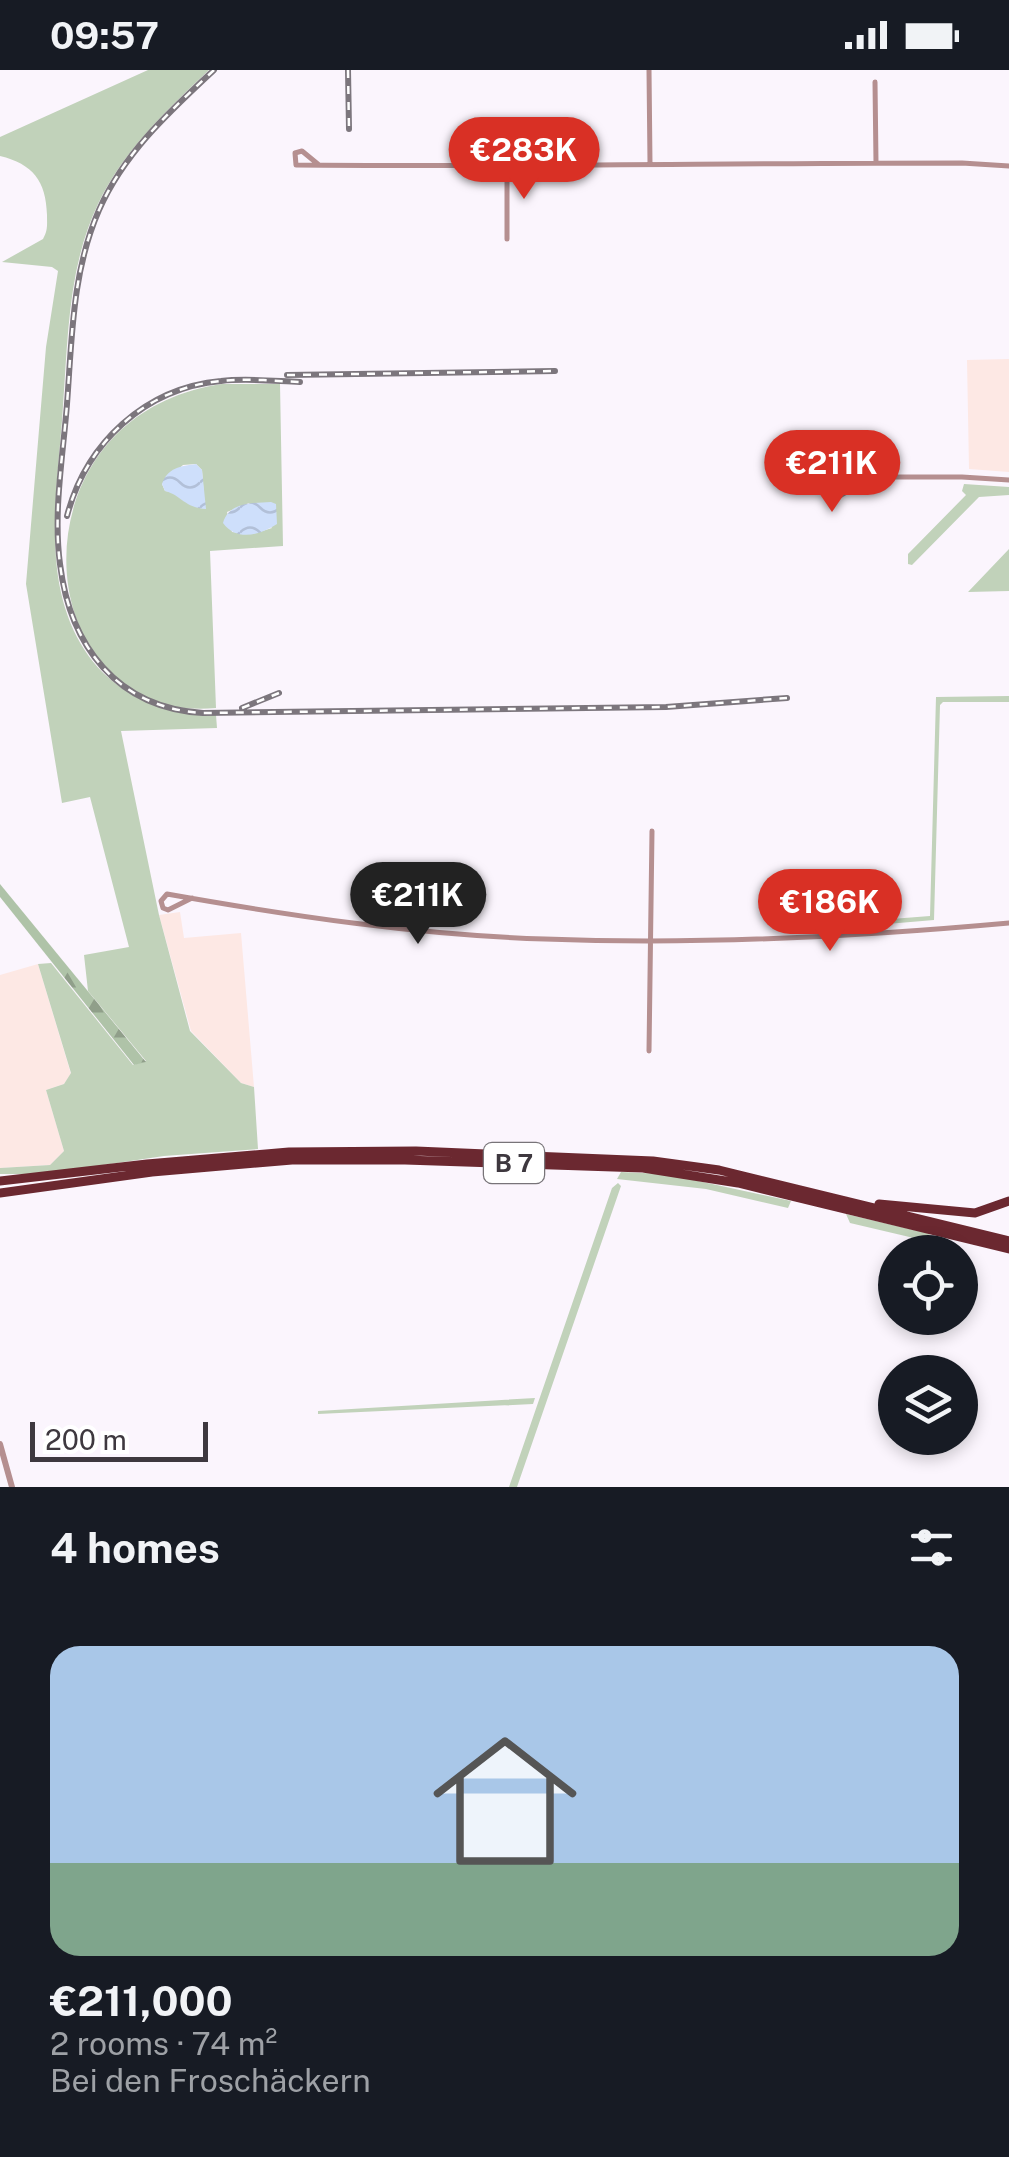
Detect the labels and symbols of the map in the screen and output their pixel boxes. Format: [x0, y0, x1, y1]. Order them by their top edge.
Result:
pin: €283K [454, 117, 594, 202]
pin: €211K [762, 430, 902, 515]
pin: €211K [348, 862, 488, 947]
pin: €186K [760, 869, 900, 954]
road number: B 7 [484, 1143, 544, 1183]
scale bar [30, 1417, 208, 1462]

